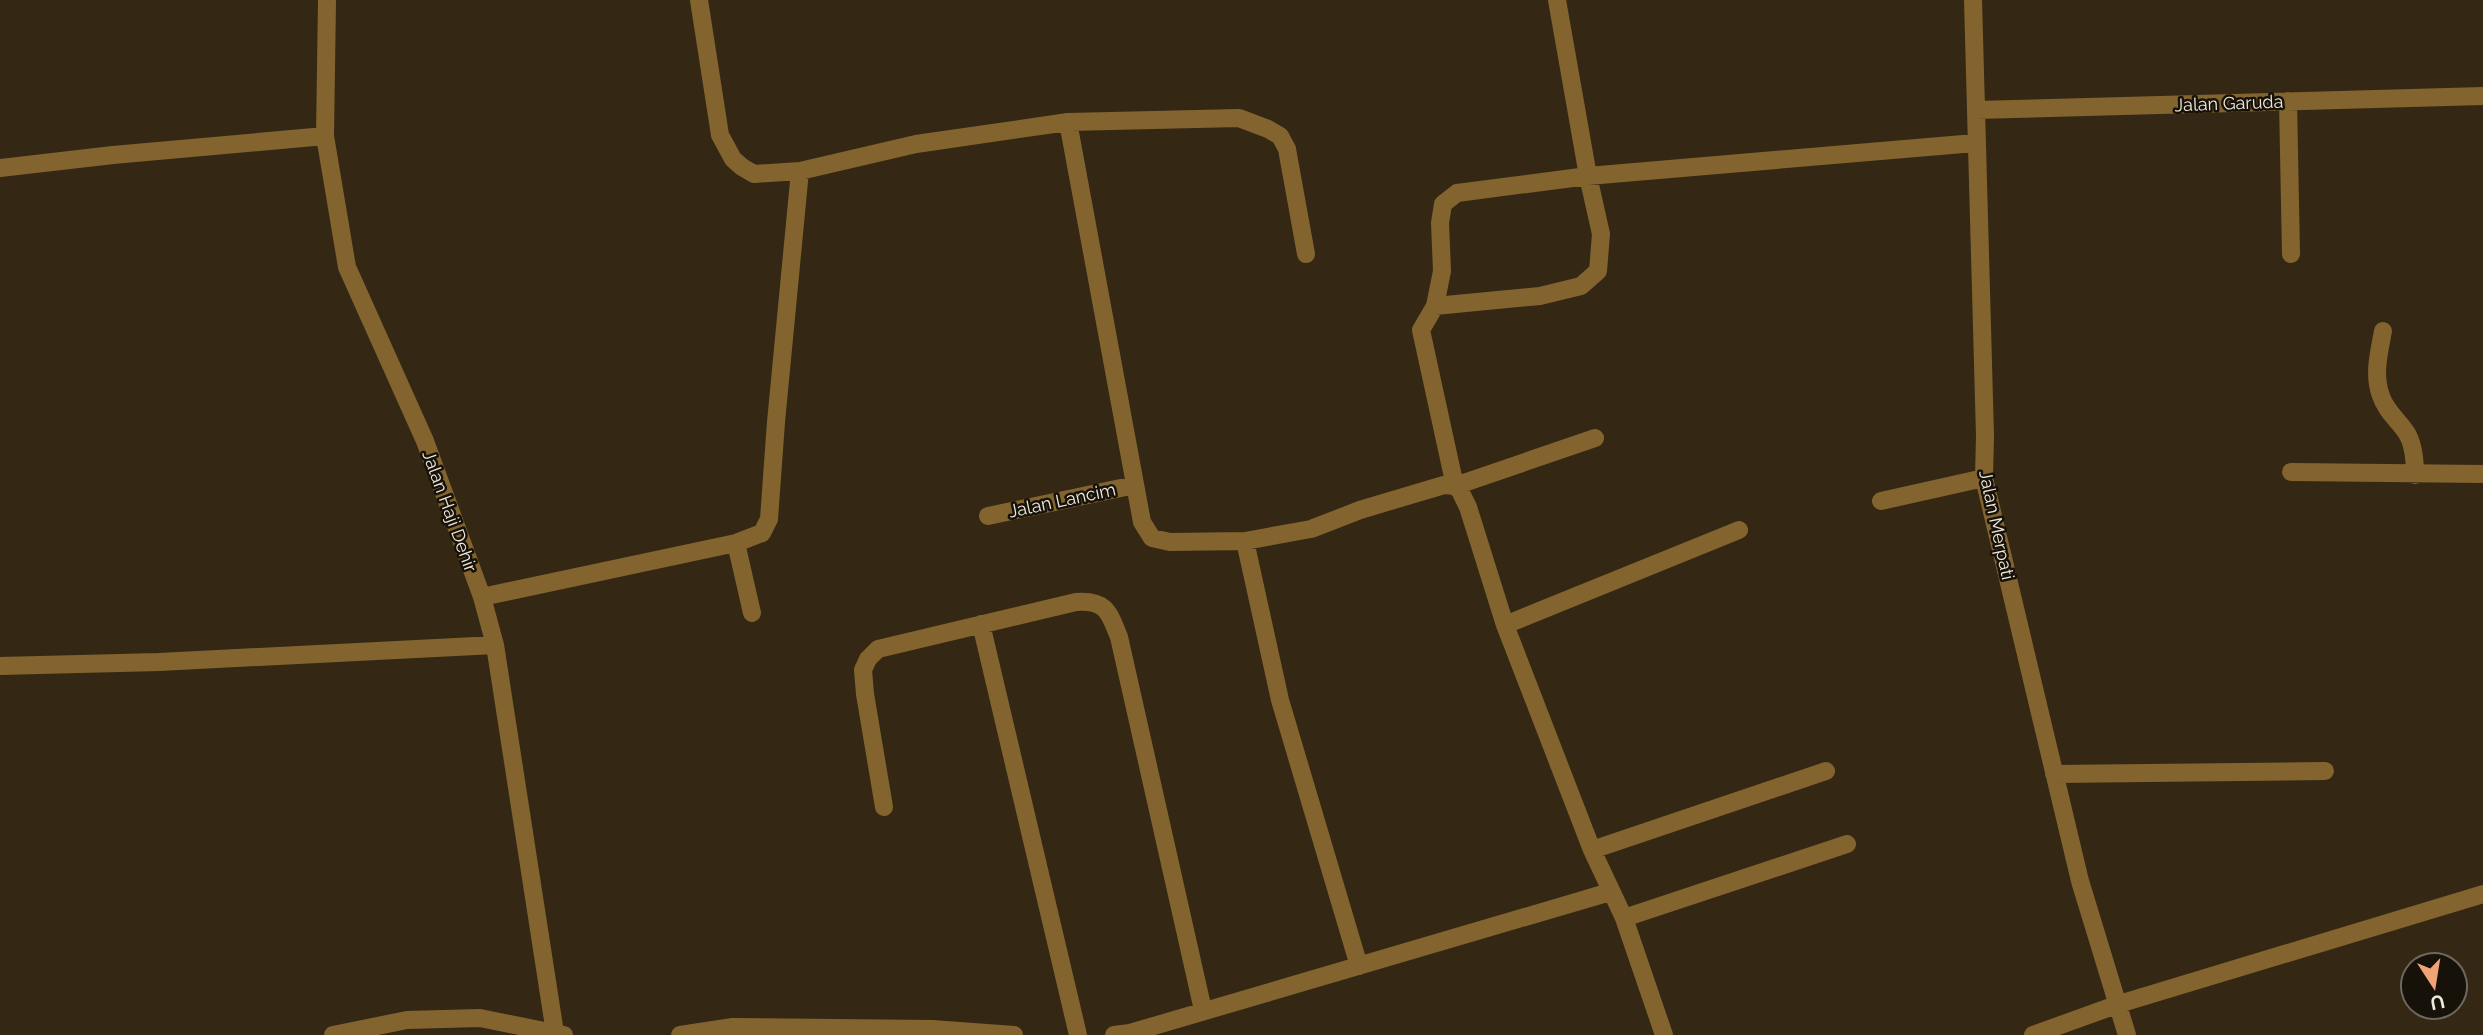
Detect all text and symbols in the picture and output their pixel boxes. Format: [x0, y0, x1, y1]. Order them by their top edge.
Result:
street label: Jalan Garuda [2174, 91, 2284, 115]
street label: Jalan Haji Dehir [418, 447, 482, 575]
street label: Jalan Merpati [1975, 468, 2019, 582]
street label: Jalan Lancim [1006, 478, 1118, 522]
north arrow [2399, 951, 2469, 1021]
text: U [2428, 990, 2447, 1015]

